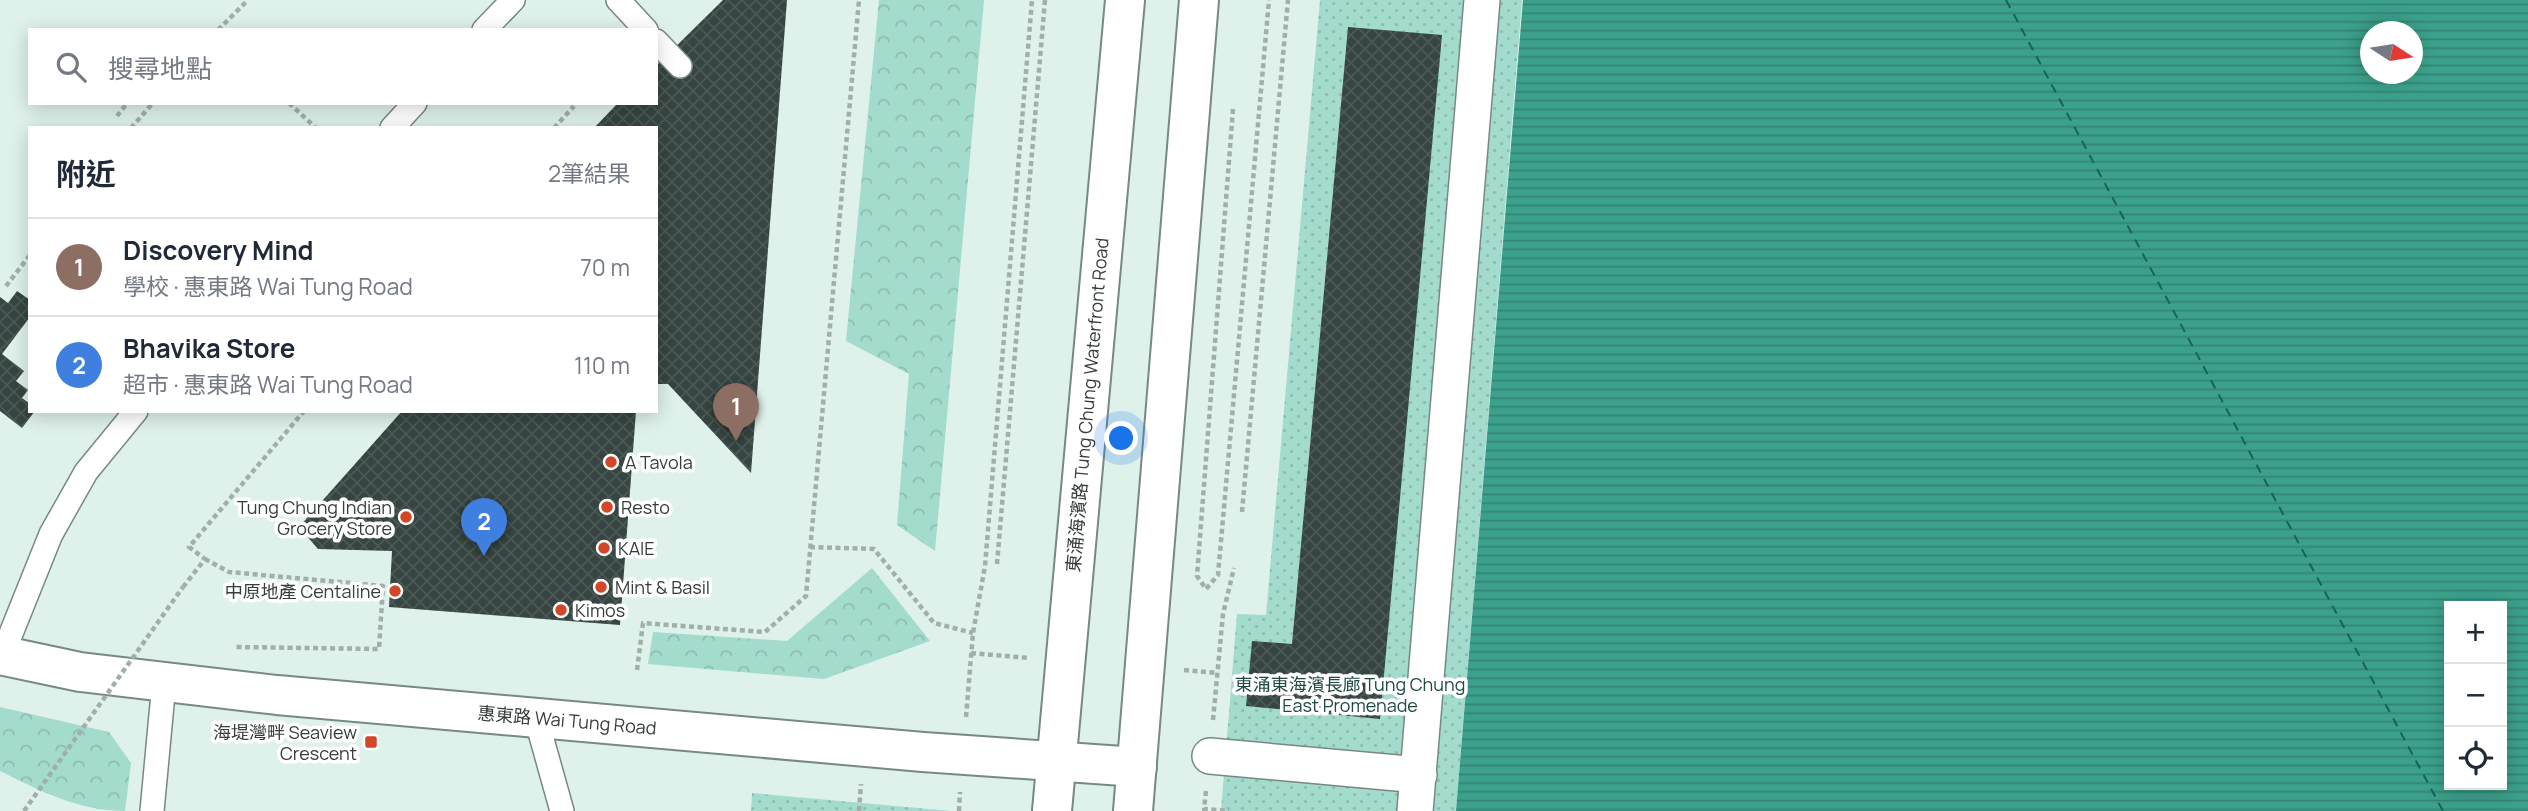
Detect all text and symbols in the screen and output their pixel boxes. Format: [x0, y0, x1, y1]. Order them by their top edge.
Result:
north arrow [2360, 21, 2423, 84]
search box [28, 28, 658, 105]
icon: search [52, 48, 90, 86]
text: 搜尋地點 [108, 50, 212, 86]
text: 附近 [56, 153, 116, 194]
text: 2筆結果 [548, 157, 630, 189]
text: Discovery Mind [123, 232, 314, 268]
street label: 東涌海濱路 Tung Chung Waterfront Road [1060, 237, 1114, 573]
text: 1 [74, 251, 84, 283]
text: 70 m [580, 251, 630, 283]
text: 學校 · 惠東路 Wai Tung Road [123, 270, 413, 302]
text: Bhavika Store [123, 330, 295, 366]
text: 2 [72, 349, 86, 381]
text: 110 m [574, 349, 630, 381]
text: 超市 · 惠東路 Wai Tung Road [123, 368, 413, 400]
pin: 1 [713, 383, 759, 441]
your location [1104, 421, 1138, 455]
place label: A Tavola [625, 450, 693, 474]
marker: A Tavola [603, 454, 619, 470]
place label: Tung Chung Indian Grocery Store [237, 495, 392, 540]
place label: Resto [621, 495, 670, 519]
pin: 2 [461, 498, 507, 556]
marker: Resto [599, 499, 615, 515]
marker: Tung Chung Indian Grocery Store [398, 509, 414, 525]
place label: KAIE [618, 536, 655, 560]
marker: KAIE [596, 540, 612, 556]
place label: Mint & Basil [615, 575, 710, 599]
place label: 中原地產 Centaline [225, 579, 381, 603]
marker: Mint & Basil [593, 579, 609, 595]
marker: 中原地產 Centaline [387, 583, 403, 599]
place label: Kimos [575, 598, 625, 622]
map controls [2444, 601, 2507, 790]
button: + [2444, 601, 2507, 664]
marker: Kimos [553, 602, 569, 618]
button: − [2444, 664, 2507, 727]
park label: 東涌東海濱長廊 Tung Chung East Promenade [1235, 672, 1465, 717]
street label: 惠東路 Wai Tung Road [477, 700, 657, 740]
place label: 海堤灣畔 Seaview Crescent [213, 720, 357, 765]
button: locate [2444, 727, 2507, 790]
marker: 海堤灣畔 Seaview Crescent [363, 734, 379, 750]

